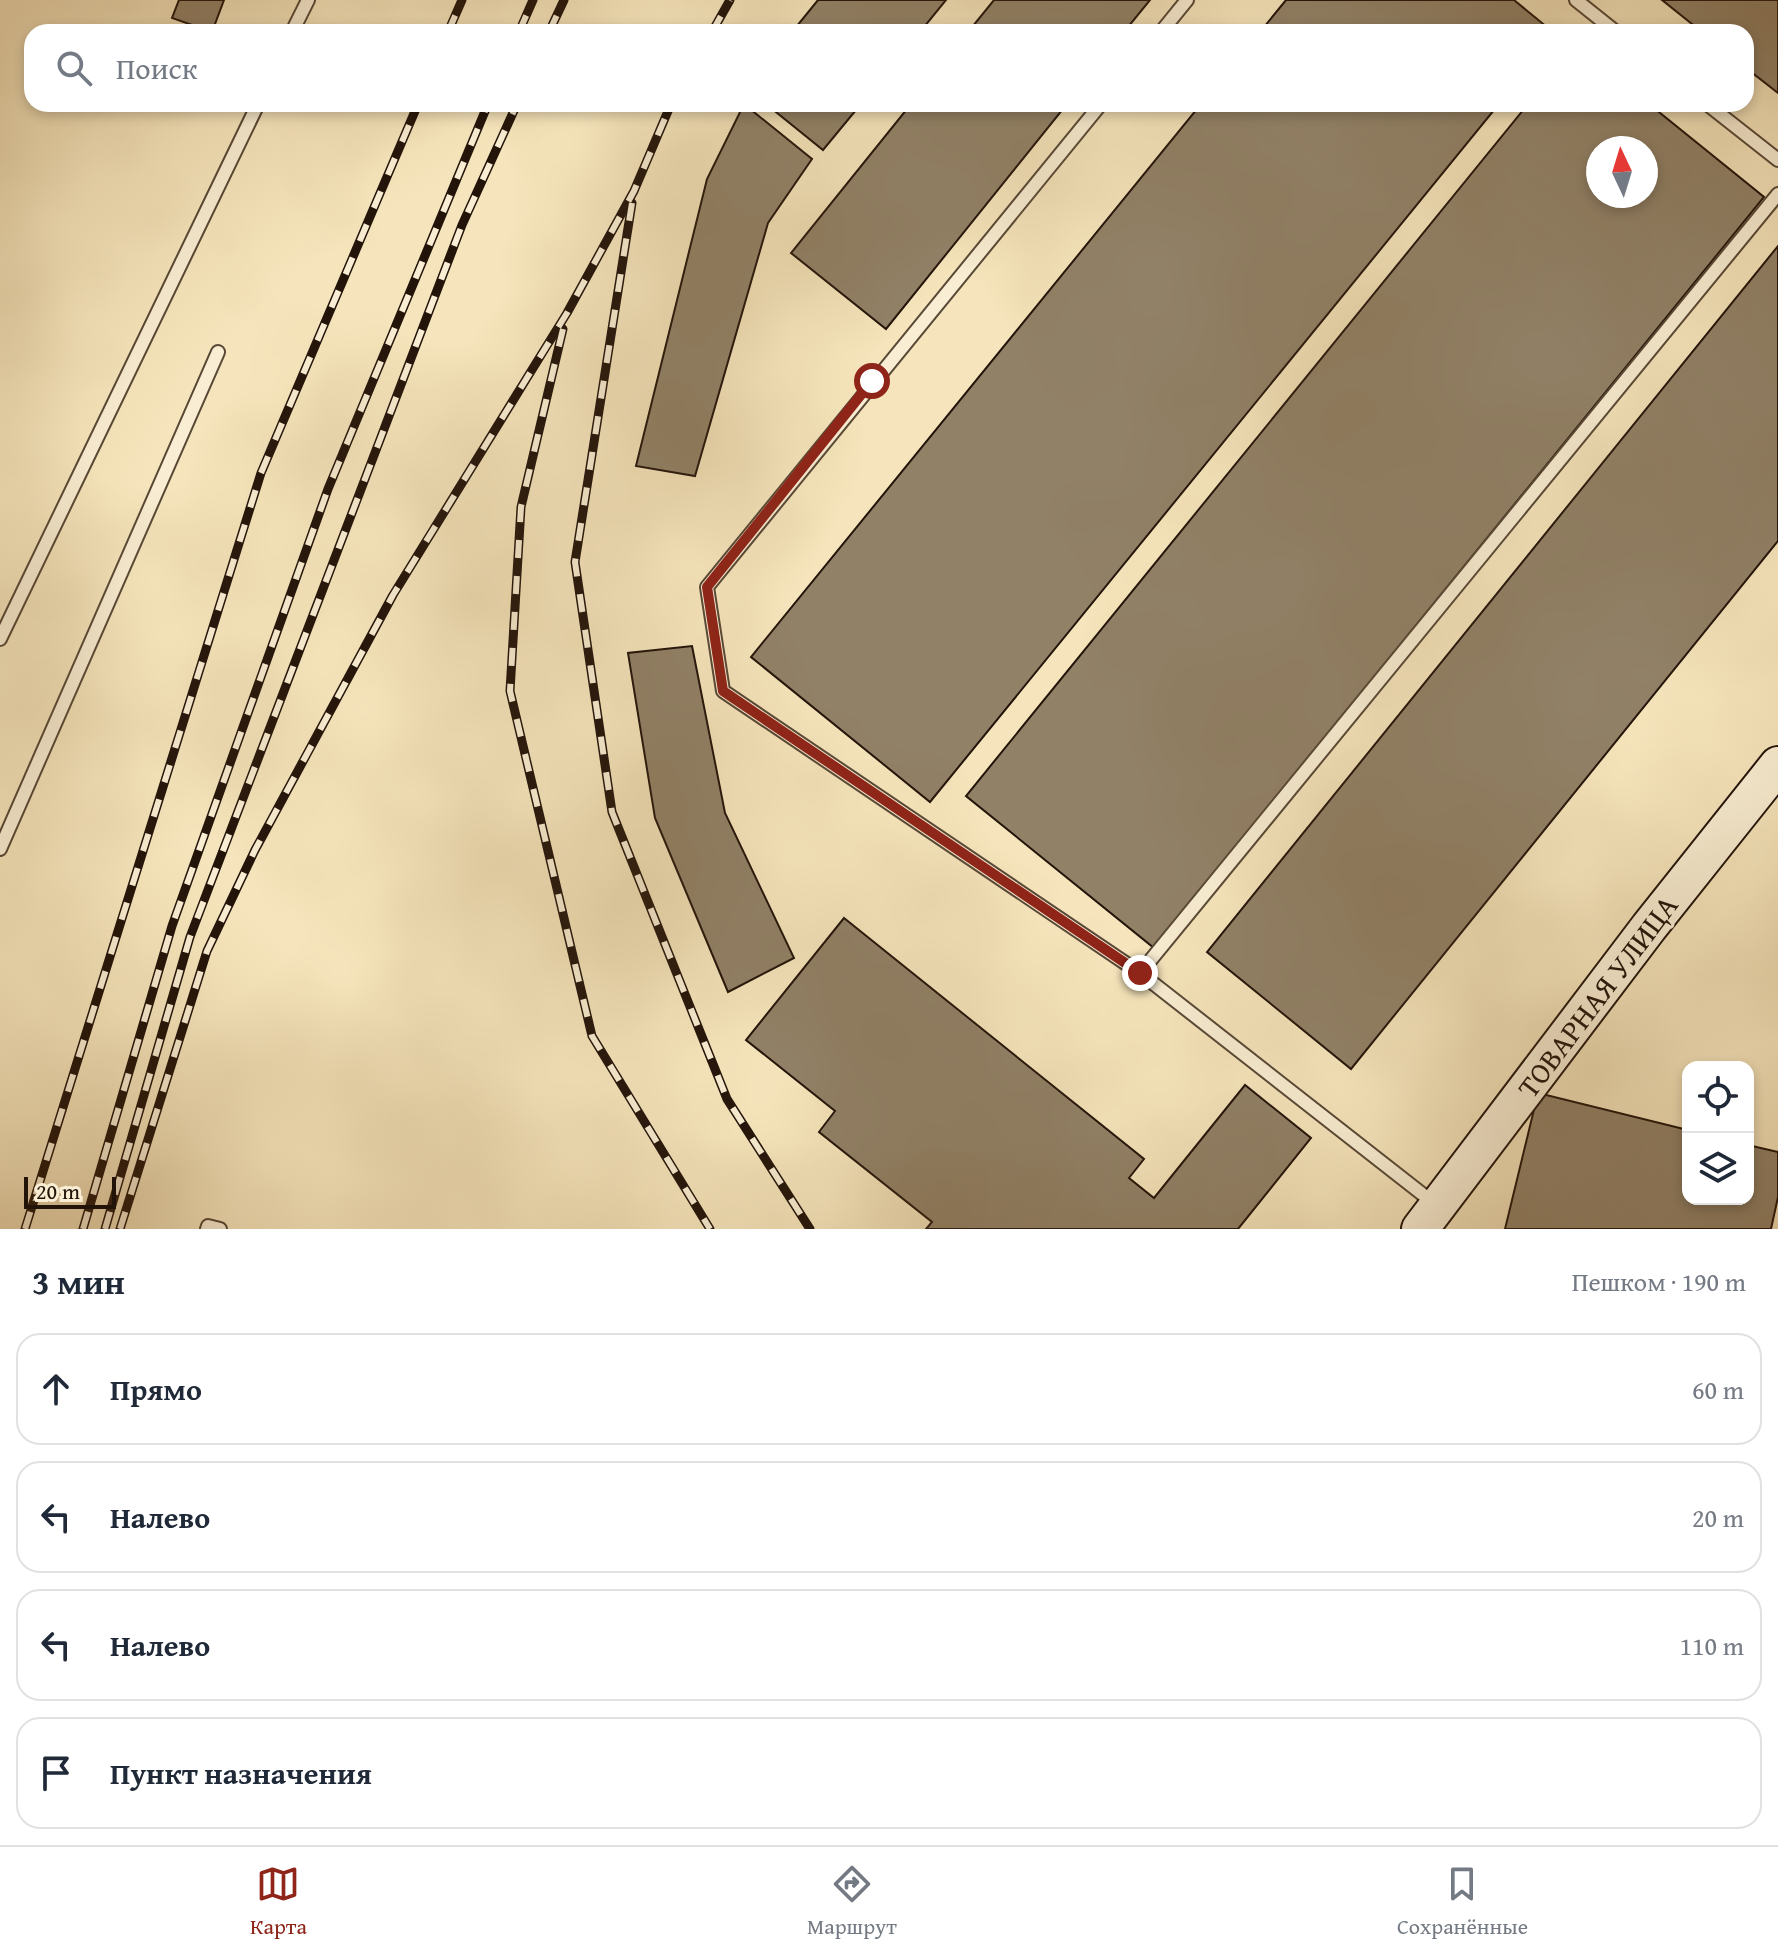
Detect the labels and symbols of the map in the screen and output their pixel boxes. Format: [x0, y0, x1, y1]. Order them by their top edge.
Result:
north arrow [1586, 136, 1658, 208]
route start [854, 363, 890, 399]
street label: ТОВАРНАЯ УЛИЦА [1506, 885, 1688, 1107]
route end [1122, 955, 1158, 991]
scale bar [24, 1173, 116, 1209]

